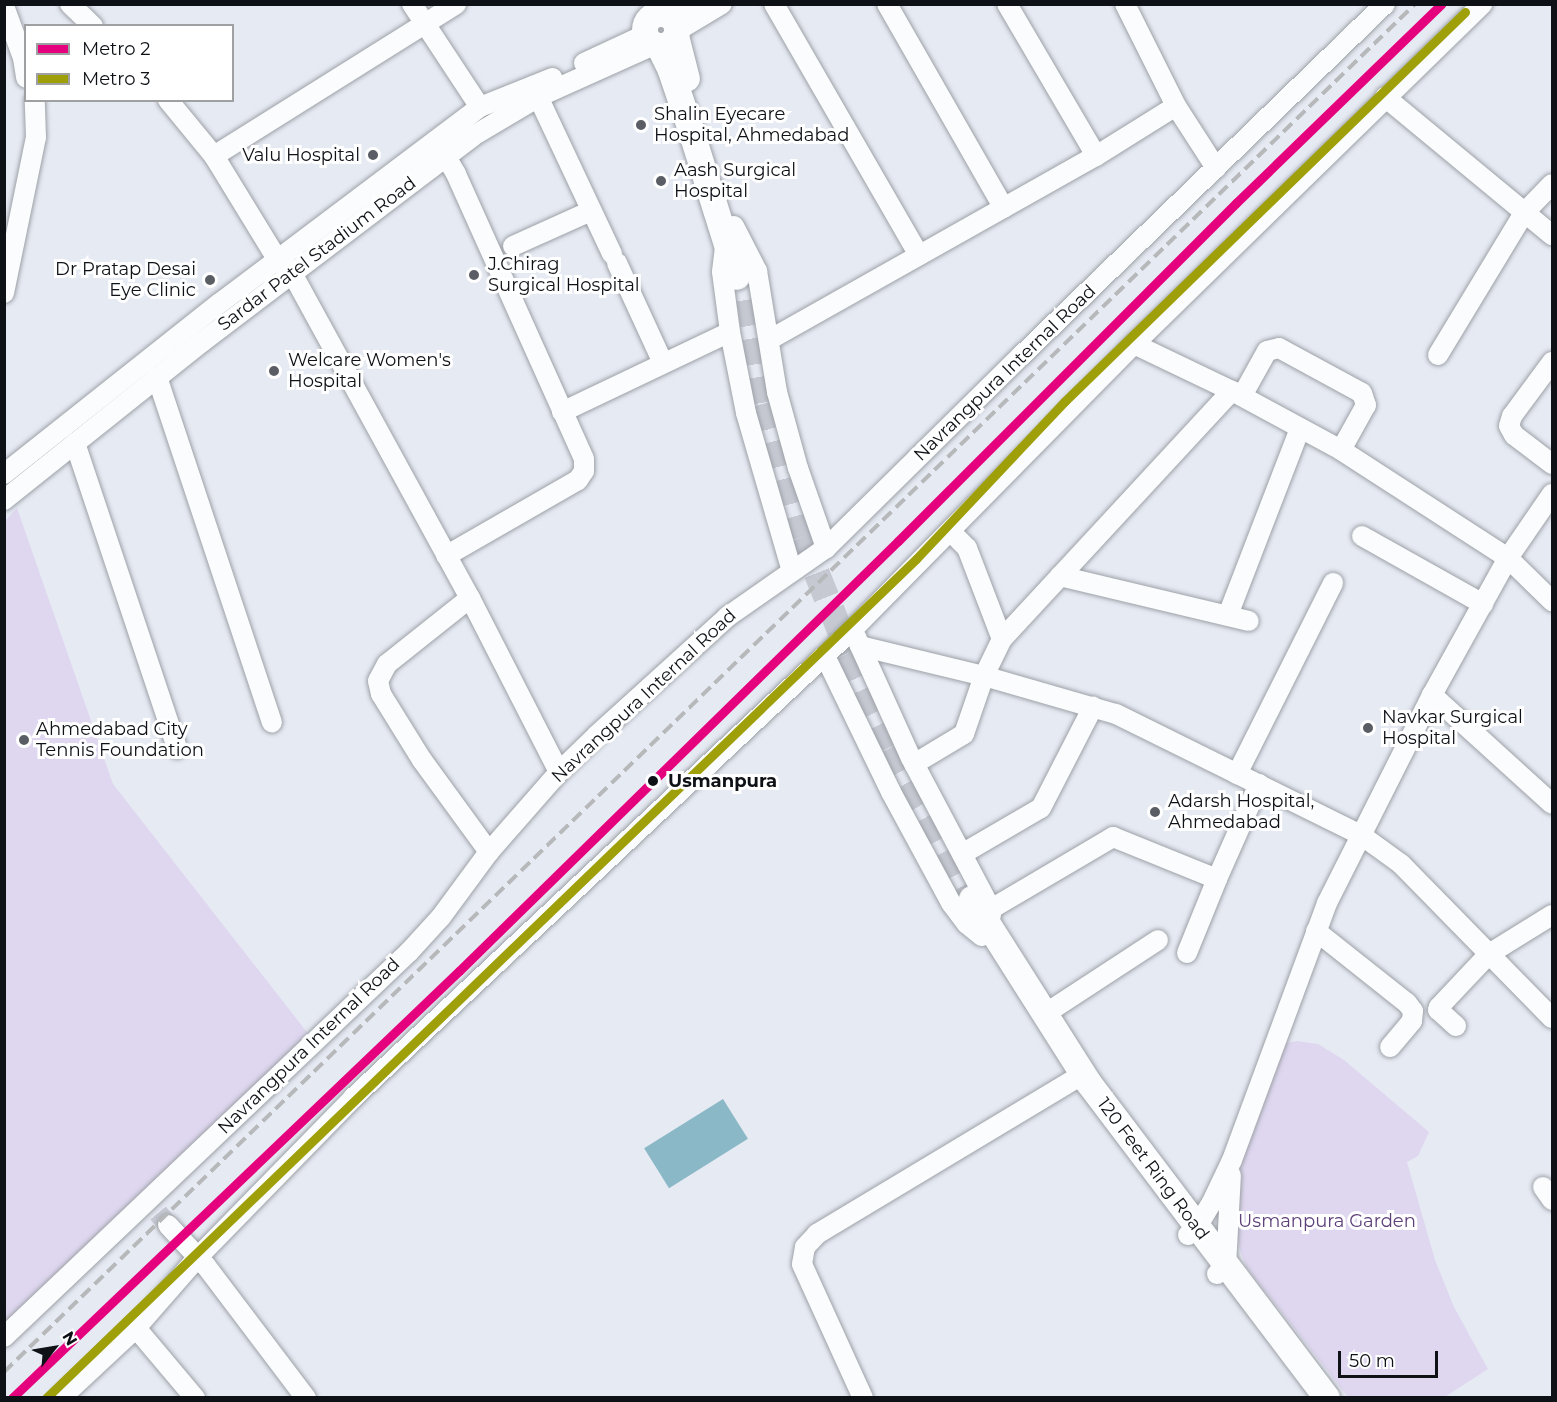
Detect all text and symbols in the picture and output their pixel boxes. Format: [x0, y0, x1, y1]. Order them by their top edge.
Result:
legend [24, 24, 234, 102]
text: Metro 2 [82, 38, 151, 60]
text: Metro 3 [82, 68, 151, 90]
place label: Shalin Eyecare Hospital, Ahmedabad [654, 104, 849, 146]
marker: Shalin Eyecare Hospital, Ahmedabad [632, 116, 650, 134]
place label: Valu Hospital [242, 144, 360, 166]
marker: Valu Hospital [364, 146, 382, 164]
place label: Aash Surgical Hospital [674, 160, 796, 202]
street label: Sardar Patel Stadium Road [214, 172, 420, 336]
marker: Aash Surgical Hospital [652, 172, 670, 190]
place label: J.Chirag Surgical Hospital [488, 254, 640, 296]
place label: Dr Pratap Desai Eye Clinic [55, 259, 196, 302]
marker: J.Chirag Surgical Hospital [465, 266, 483, 284]
marker: Dr Pratap Desai Eye Clinic [201, 271, 219, 289]
street label: Navrangpura Internal Road [910, 280, 1100, 466]
place label: Welcare Women's Hospital [288, 350, 451, 392]
marker: Welcare Women's Hospital [265, 362, 283, 380]
street label: Navrangpura Internal Road [547, 605, 741, 787]
place label: Navkar Surgical Hospital [1382, 707, 1523, 750]
place label: Ahmedabad City Tennis Foundation [36, 719, 204, 762]
marker: Navkar Surgical Hospital [1359, 719, 1377, 737]
marker: Ahmedabad City Tennis Foundation [17, 733, 31, 747]
place label: Usmanpura [668, 770, 777, 792]
marker: Usmanpura [643, 771, 663, 791]
place label: Adarsh Hospital, Ahmedabad [1168, 791, 1314, 834]
marker: Adarsh Hospital, Ahmedabad [1146, 803, 1164, 821]
street label: Navrangpura Internal Road [214, 953, 404, 1139]
street label: 120 Feet Ring Road [1093, 1094, 1213, 1244]
park label: Usmanpura Garden [1238, 1210, 1416, 1232]
north arrow [24, 1318, 84, 1378]
text: N [58, 1328, 81, 1349]
scale bar [1341, 1339, 1442, 1377]
text: 50 m [1349, 1350, 1395, 1372]

